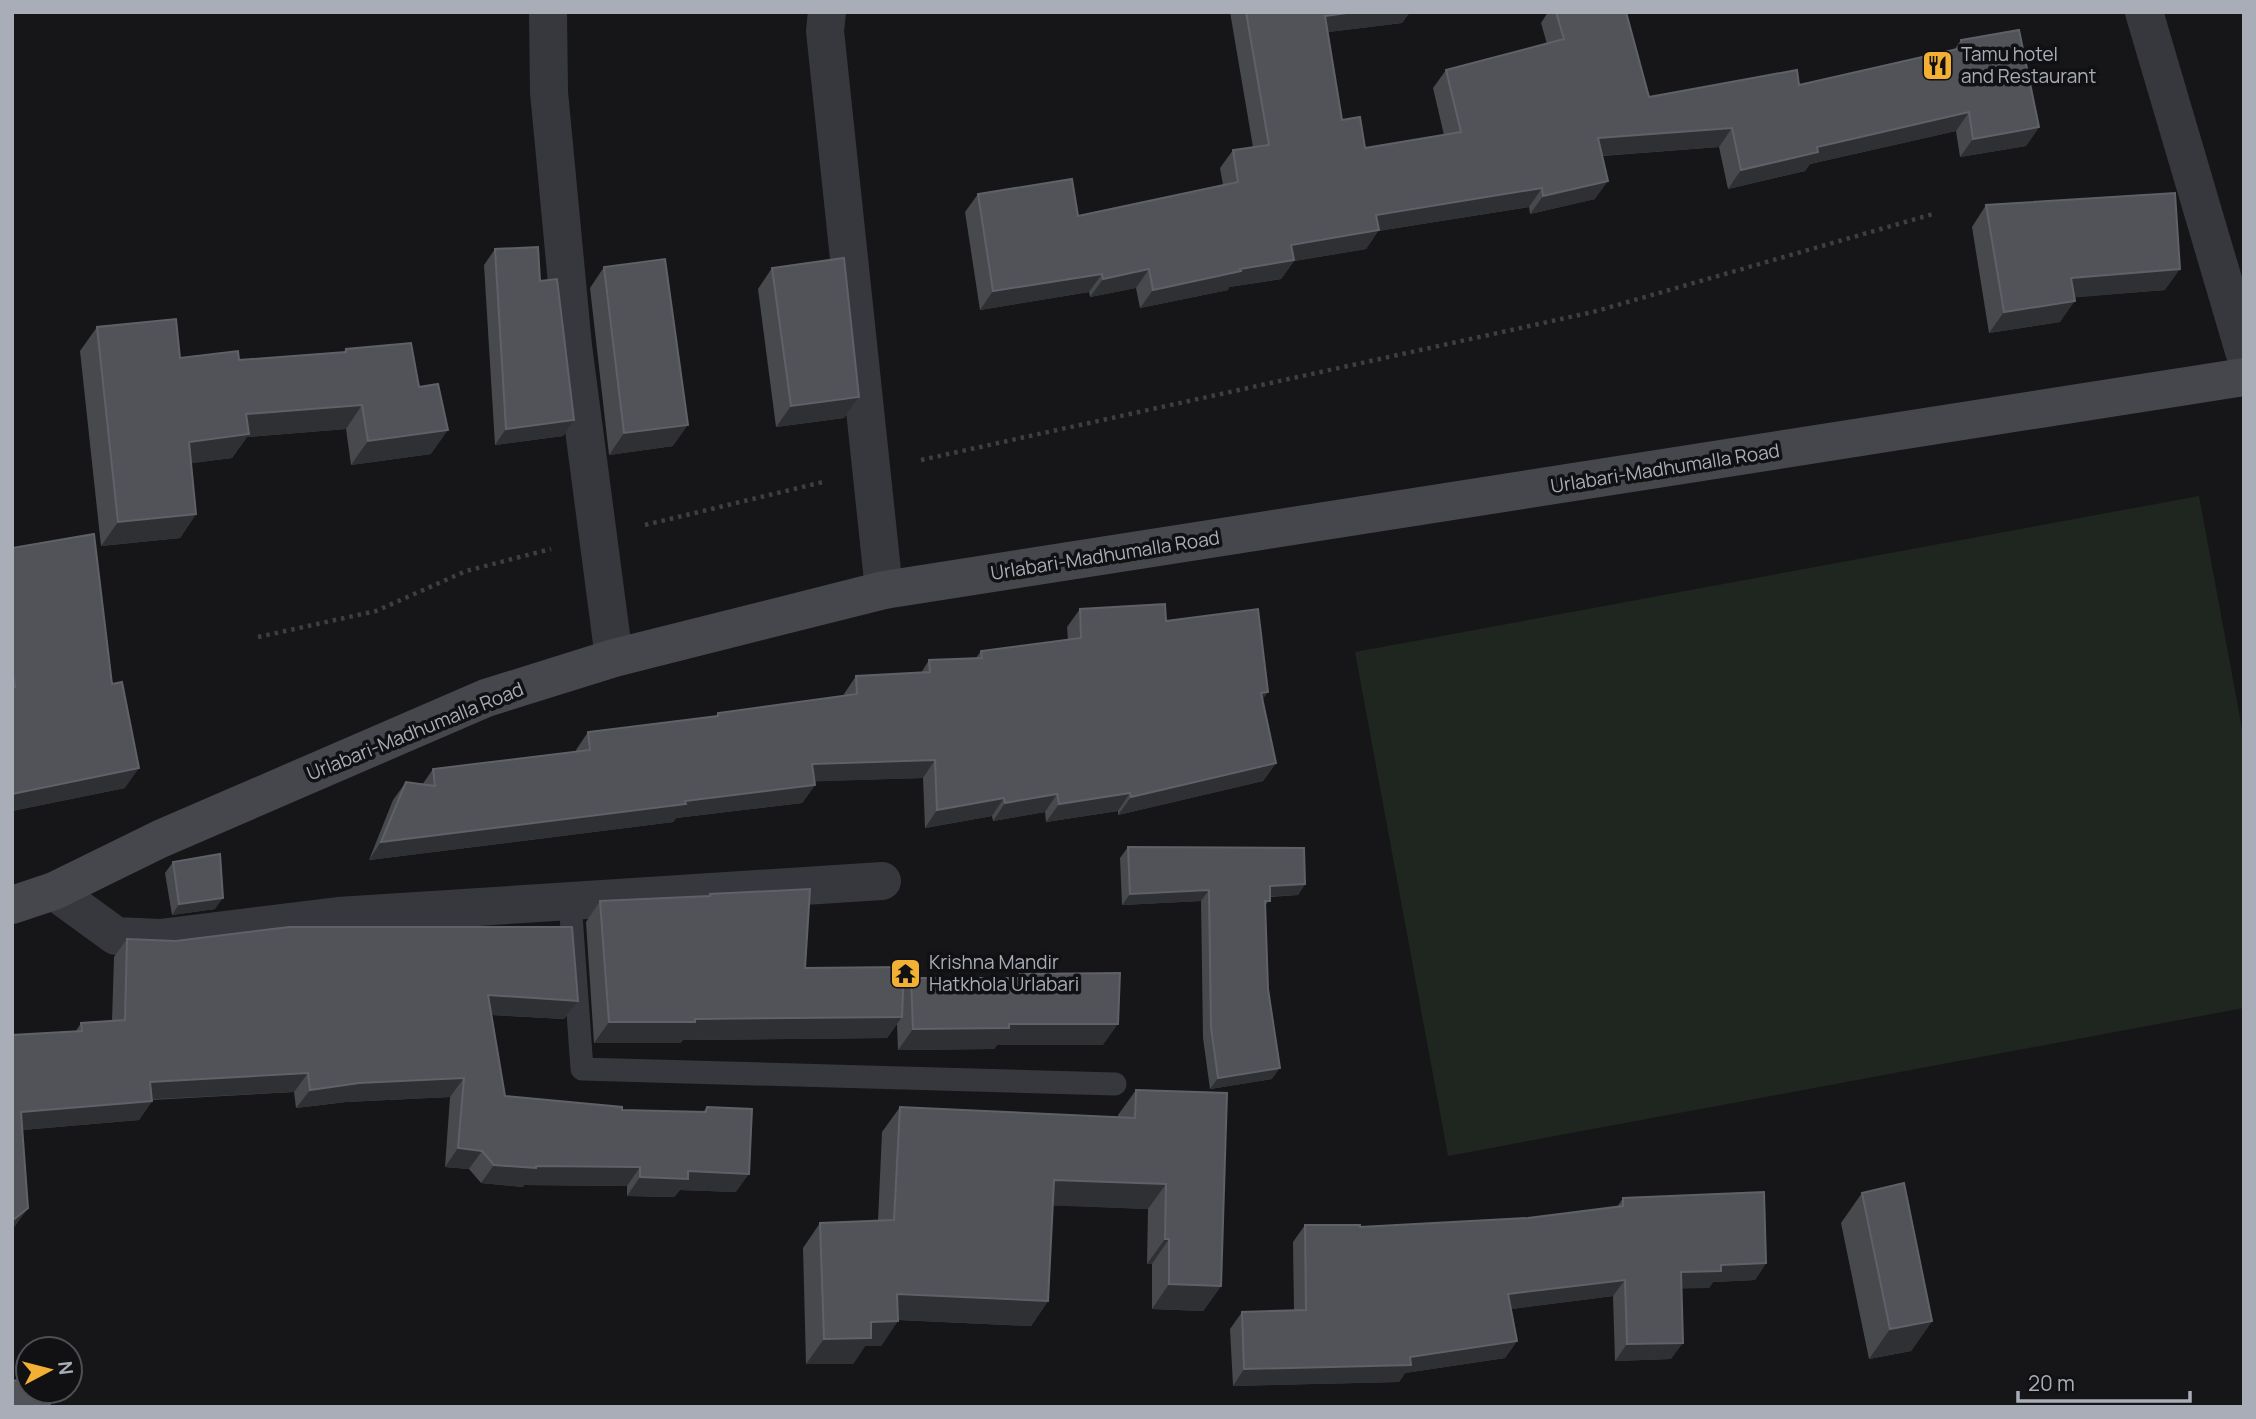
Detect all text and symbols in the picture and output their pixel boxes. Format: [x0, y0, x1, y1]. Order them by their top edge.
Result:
place label: Tamu hotel and Restaurant [1961, 41, 2096, 89]
restaurant icon: Tamu hotel and Restaurant [1921, 48, 1955, 82]
street label: Urlabari-Madhumalla Road [1549, 437, 1781, 499]
street label: Urlabari-Madhumalla Road [989, 524, 1221, 586]
street label: Urlabari-Madhumalla Road [303, 676, 527, 786]
place label: Krishna Mandir Hatkhola Urlabari [929, 949, 1079, 997]
temple icon: Krishna Mandir Hatkhola Urlabari [889, 956, 923, 990]
north arrow [14, 1335, 84, 1405]
text: N [52, 1360, 80, 1376]
scale bar [2018, 1360, 2190, 1404]
text: 20 m [2028, 1369, 2075, 1397]

